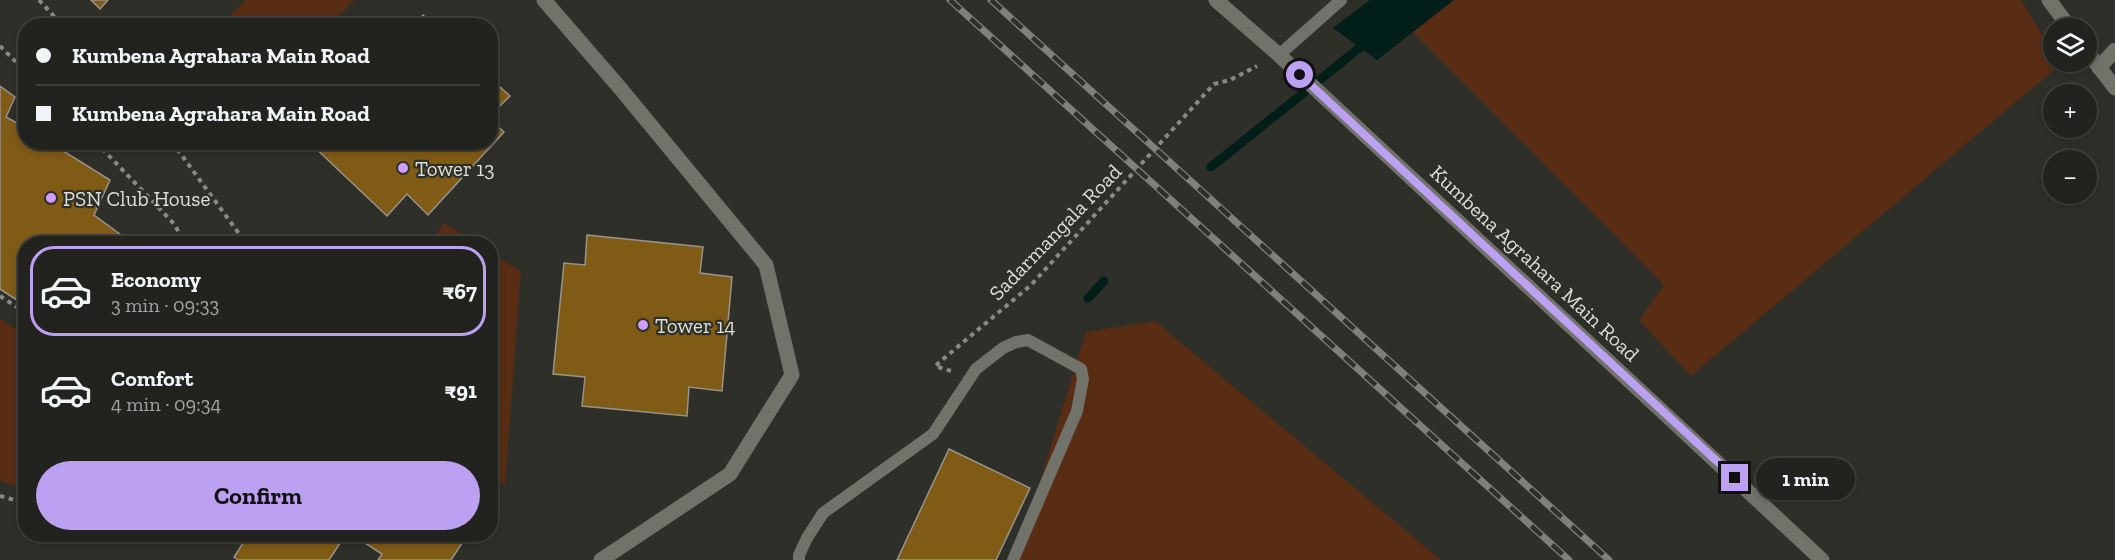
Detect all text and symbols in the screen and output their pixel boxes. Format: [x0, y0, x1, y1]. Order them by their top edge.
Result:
map controls [2043, 18, 2097, 204]
button: layers [2043, 18, 2097, 72]
text: Kumbena Agrahara Main Road [72, 42, 370, 69]
route start [1286, 61, 1313, 88]
button: + [2043, 84, 2097, 138]
text: Kumbena Agrahara Main Road [72, 100, 370, 127]
button: − [2043, 150, 2097, 204]
place label: Tower 13 [415, 156, 495, 181]
street label: Sadarmangala Road [984, 158, 1127, 305]
street label: Kumbena Agrahara Main Road [1425, 160, 1645, 367]
marker: Tower 13 [396, 161, 410, 175]
place label: PSN Club House [63, 186, 211, 211]
marker: PSN Club House [44, 191, 58, 205]
icon: car [39, 264, 93, 318]
text: Economy [111, 266, 201, 293]
text: ₹67 [442, 278, 477, 305]
text: 3 min · 09:33 [111, 293, 219, 317]
place label: Tower 14 [655, 313, 736, 338]
marker: Tower 14 [636, 318, 650, 332]
icon: car [39, 363, 93, 417]
text: Comfort [111, 365, 193, 392]
text: ₹91 [444, 377, 477, 404]
text: 4 min · 09:34 [111, 392, 221, 416]
callout: 1 min [1756, 457, 1855, 499]
button: Confirm [36, 461, 480, 530]
route end [1721, 464, 1748, 491]
text: 1 min [1782, 467, 1829, 491]

